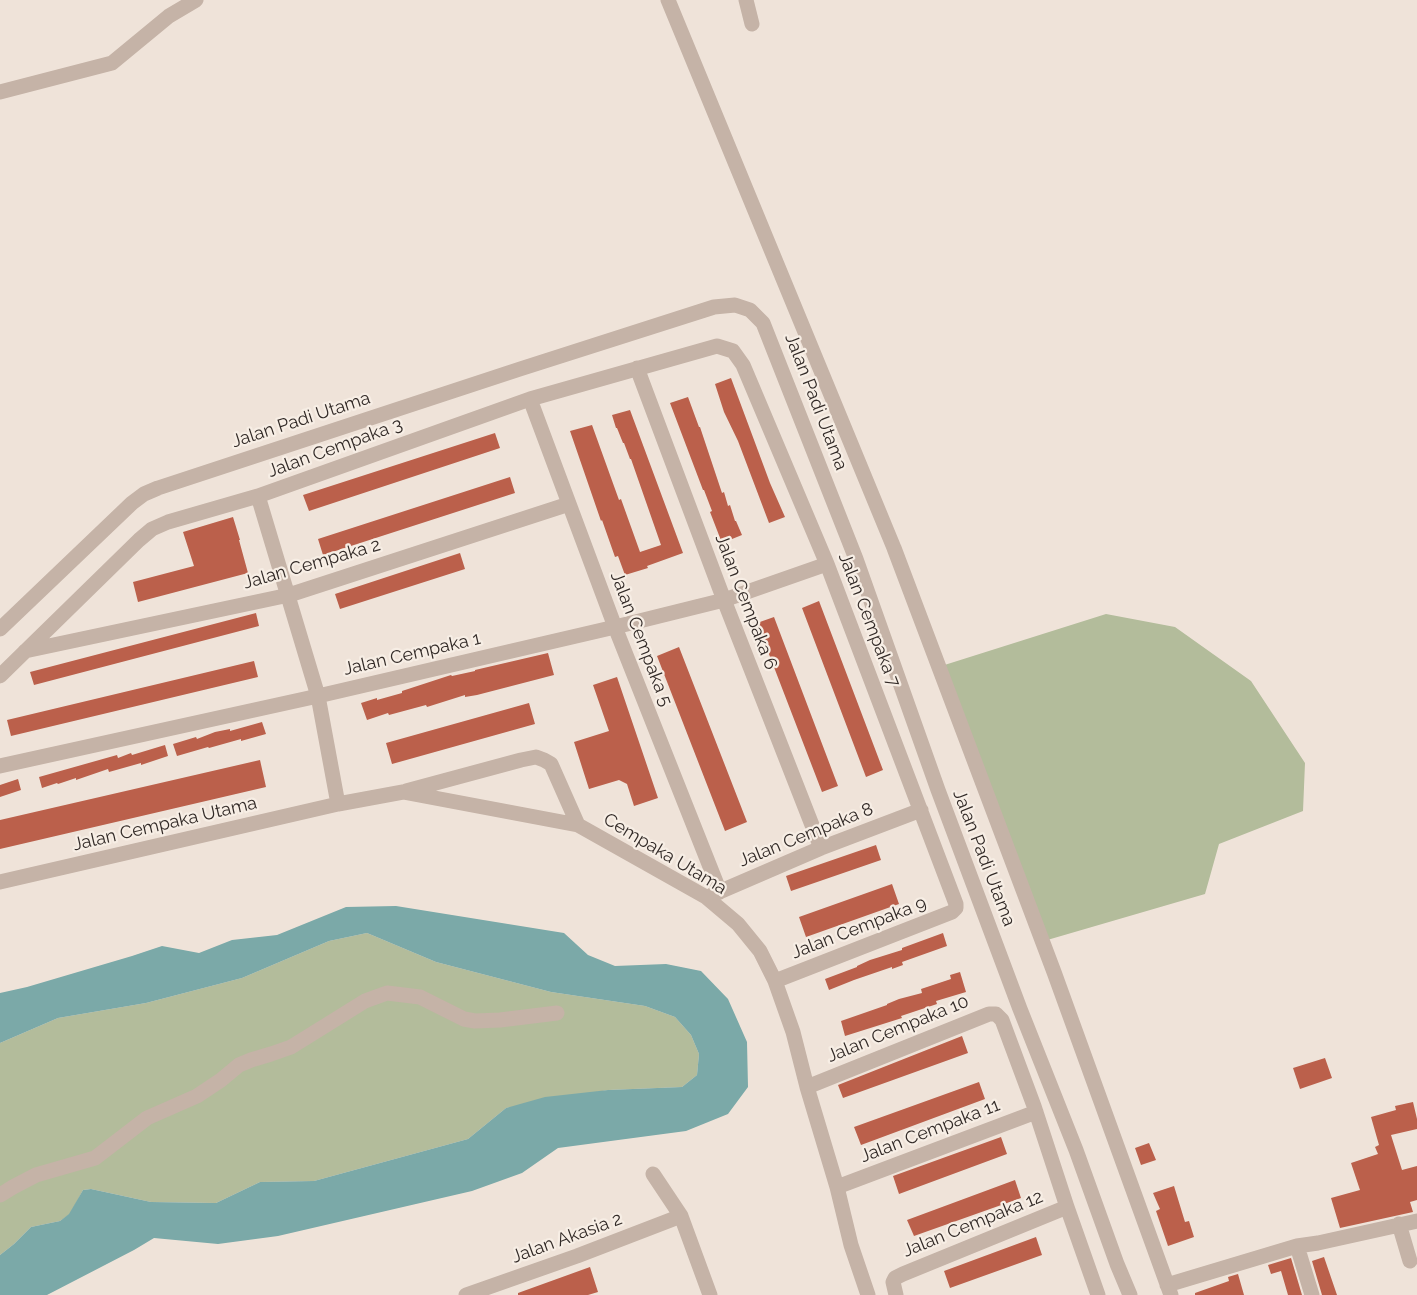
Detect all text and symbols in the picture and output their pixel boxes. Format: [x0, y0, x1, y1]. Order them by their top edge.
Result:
street label: Jalan Padi Utama [780, 331, 852, 473]
street label: Jalan Padi Utama [229, 387, 373, 453]
street label: Jalan Cempaka 3 [265, 414, 405, 482]
street label: Jalan Cempaka 6 [710, 531, 782, 673]
street label: Jalan Cempaka 2 [241, 534, 383, 594]
street label: Jalan Cempaka 7 [833, 550, 905, 690]
street label: Jalan Cempaka 5 [605, 569, 677, 709]
street label: Jalan Cempaka 1 [341, 628, 483, 680]
street label: Jalan Padi Utama [948, 787, 1020, 929]
street label: Jalan Cempaka Utama [71, 792, 259, 856]
street label: Jalan Cempaka 8 [736, 798, 876, 872]
street label: Cempaka Utama [599, 809, 731, 899]
street label: Jalan Cempaka 9 [788, 892, 930, 964]
street label: Jalan Cempaka 10 [824, 991, 972, 1067]
street label: Jalan Cempaka 11 [857, 1094, 1003, 1168]
street label: Jalan Cempaka 12 [900, 1186, 1046, 1262]
street label: Jalan Akasia 2 [509, 1208, 625, 1268]

